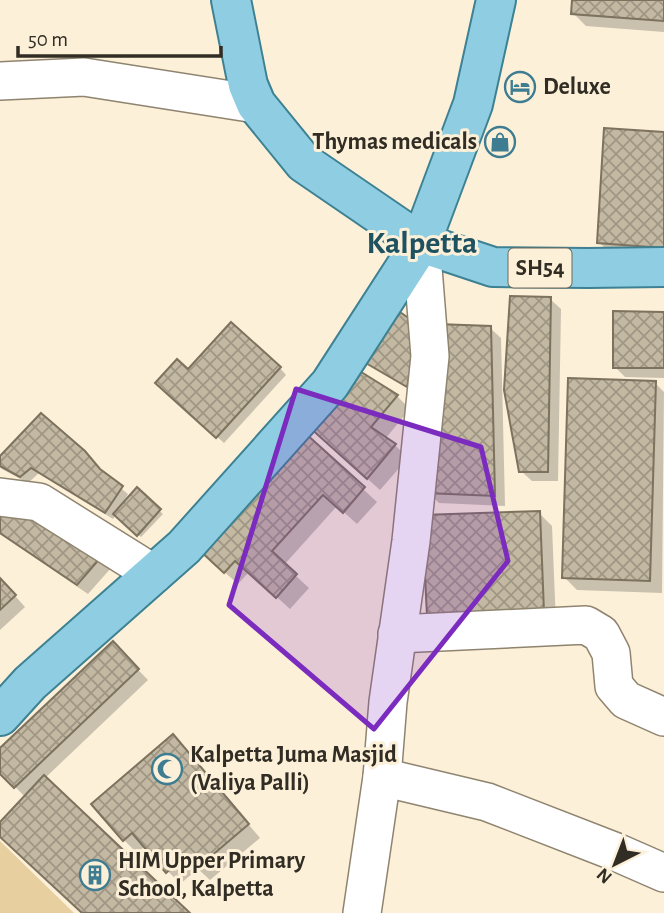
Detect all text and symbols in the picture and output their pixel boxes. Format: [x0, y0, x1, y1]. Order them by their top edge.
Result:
scale bar [18, 14, 220, 58]
text: 50 m [28, 29, 68, 50]
hotel icon: Deluxe [503, 70, 537, 104]
place label: Deluxe [543, 75, 611, 99]
shop icon: Thymas medicals [483, 125, 517, 159]
place label: Thymas medicals [312, 130, 477, 154]
district label: Kalpetta [367, 227, 477, 259]
road number: SH54 [508, 248, 572, 288]
place label: Kalpetta Juma Masjid (Valiya Palli) [190, 743, 397, 795]
mosque icon: Kalpetta Juma Masjid (Valiya Palli) [150, 752, 184, 786]
north arrow [580, 829, 650, 899]
place label: HIM Upper Primary School, Kalpetta [118, 849, 306, 901]
building icon: HIM Upper Primary School, Kalpetta [78, 858, 112, 892]
text: N [593, 864, 616, 887]

